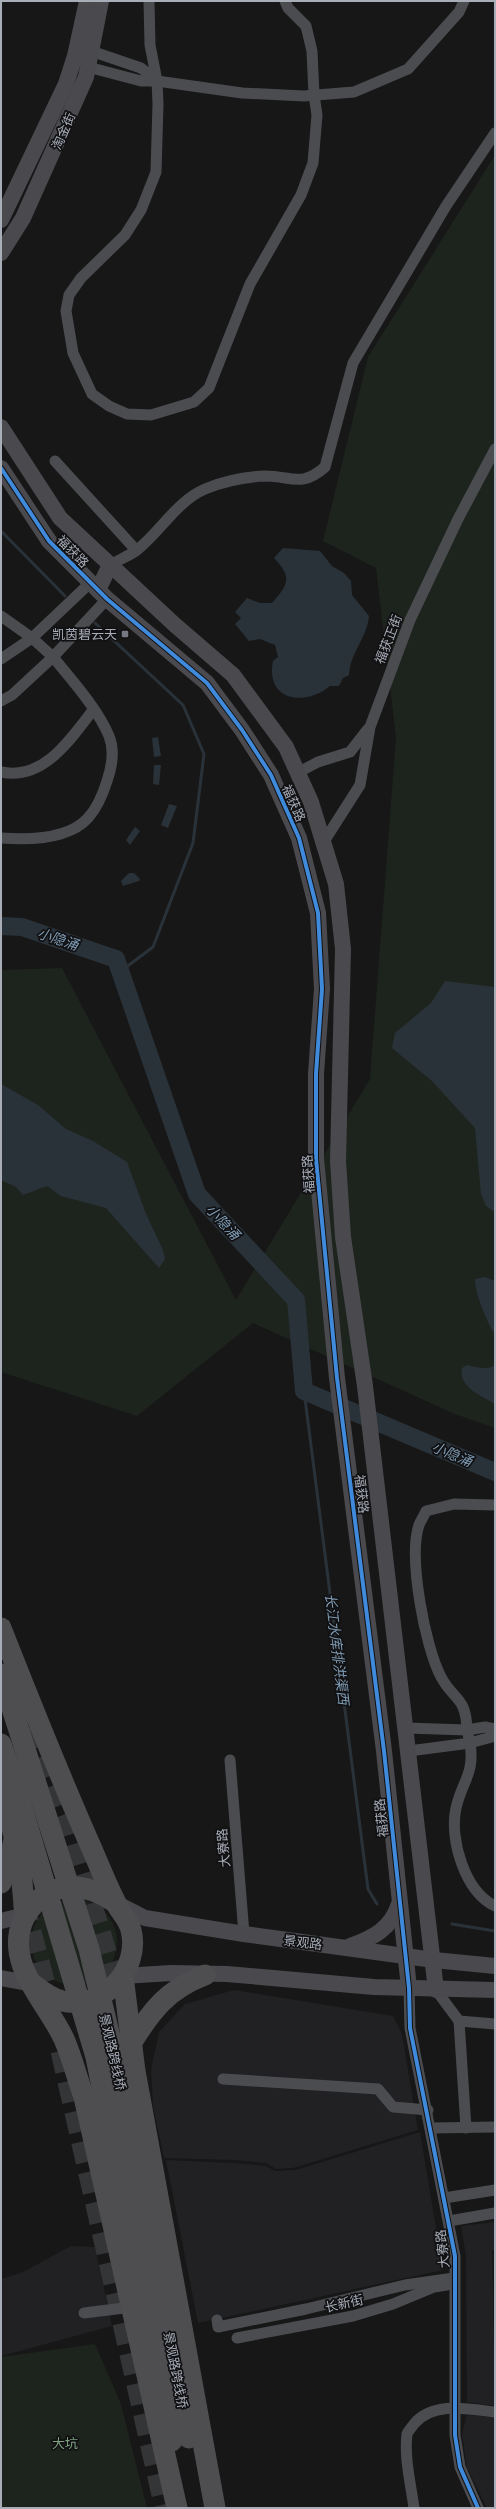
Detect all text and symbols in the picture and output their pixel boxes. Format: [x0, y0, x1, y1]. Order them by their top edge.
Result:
street label: 淘金街 [48, 110, 80, 153]
street label: 福获路 [52, 531, 92, 572]
street label: 福获正街 [371, 612, 407, 667]
place label: 凯茵碧云天 [52, 626, 117, 644]
marker: 凯茵碧云天 [120, 629, 130, 639]
street label: 福获路 [277, 782, 309, 825]
water label: 小隐涌 [35, 924, 83, 957]
street label: 福获路 [299, 1154, 319, 1194]
water label: 小隐涌 [201, 1201, 245, 1246]
water label: 小隐涌 [428, 1438, 477, 1473]
street label: 福获路 [350, 1474, 372, 1515]
water label: 长江水库排洪渠西 [319, 1592, 353, 1708]
street label: 福获路 [371, 1798, 393, 1838]
street label: 大寮路 [213, 1828, 235, 1868]
street label: 景观路 [282, 1932, 323, 1954]
street label: 景观路跨线桥 [94, 2012, 130, 2092]
street label: 大寮路 [432, 2229, 454, 2269]
street label: 长新街 [323, 2291, 365, 2317]
street label: 景观路跨线桥 [159, 2330, 191, 2410]
park label: 大坑 [52, 2435, 78, 2453]

